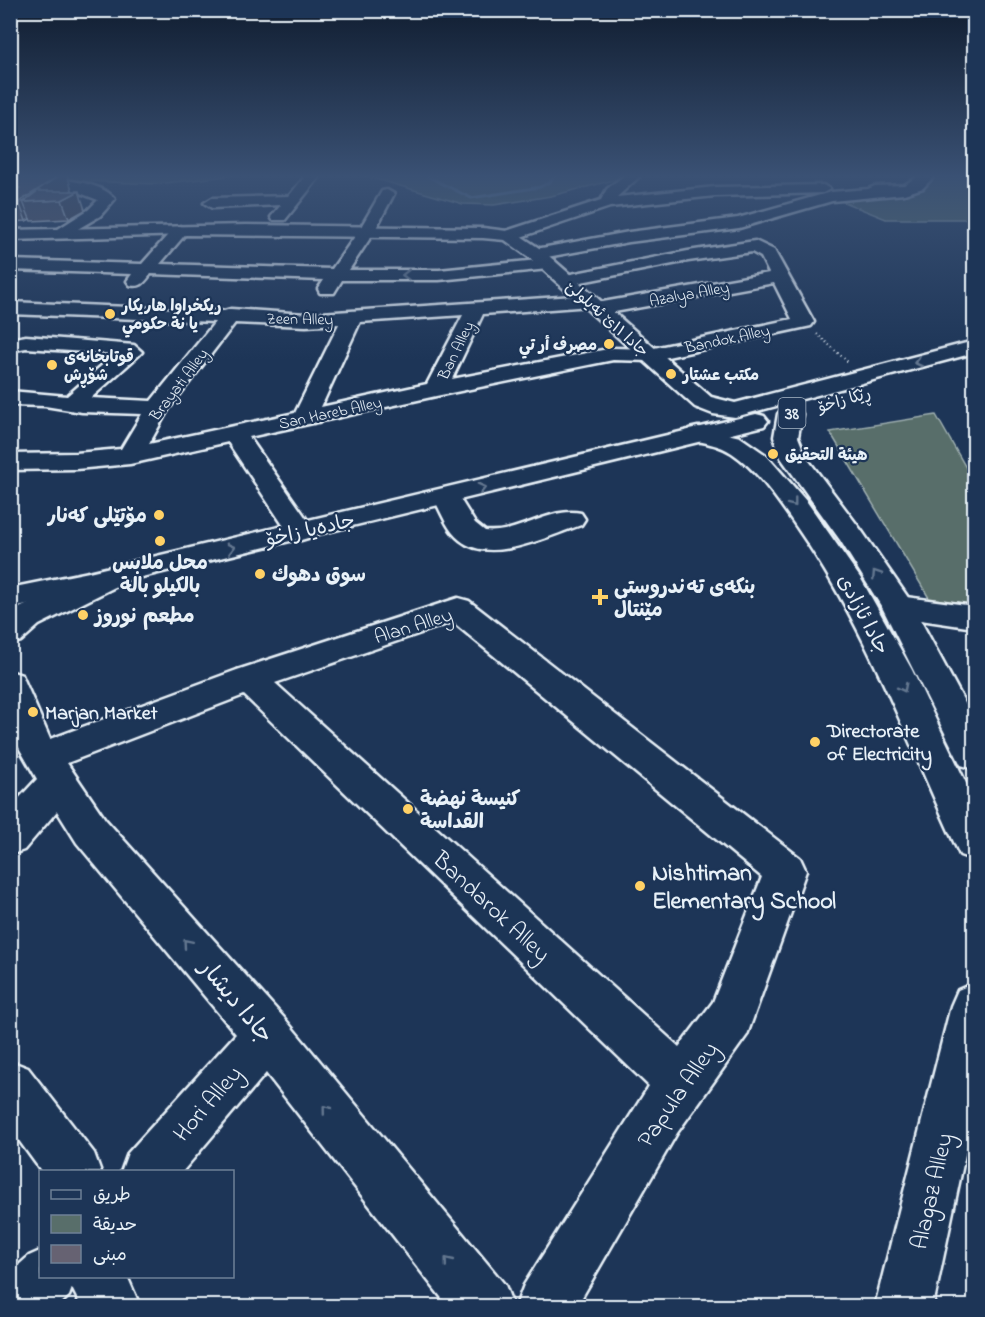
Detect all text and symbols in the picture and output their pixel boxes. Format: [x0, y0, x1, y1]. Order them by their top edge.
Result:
one-way arrow [401, 269, 410, 282]
street label: جادا ١١ێ ئه‌یلولێ [560, 276, 654, 363]
street label: Azalya Alley [648, 276, 731, 314]
place label: ريكخراوا هاريكار يا نة حكومي [120, 295, 221, 338]
marker: ريكخراوا هاريكار يا نة حكومي [103, 307, 117, 321]
street label: Zeen Alley [266, 307, 334, 333]
street label: Ban Alley [432, 317, 481, 385]
street label: Bandok Alley [682, 319, 772, 361]
place label: مصرف أر تي [519, 334, 597, 359]
marker: مصرف أر تي [602, 337, 616, 351]
street label: Brayati Alley [144, 344, 215, 427]
place label: قوتابخانەی شۆڕش [64, 346, 134, 388]
one-way arrow [913, 354, 923, 367]
marker: قوتابخانەی شۆڕش [45, 358, 59, 372]
place label: مكتب عشتار [681, 364, 759, 388]
marker: مكتب عشتار [664, 367, 678, 381]
street label: ڕێکا زاخۆ [813, 382, 874, 421]
street label: San Hareb Alley [277, 391, 384, 437]
road number: 38 [778, 398, 806, 428]
place label: هيئة التحقيق [785, 444, 867, 468]
marker: هيئة التحقيق [766, 447, 780, 461]
one-way arrow [477, 482, 487, 495]
one-way arrow [785, 496, 796, 507]
place label: مۆتێلی کەنار [47, 503, 147, 532]
street label: جادەیا زاخۆ [261, 507, 358, 556]
marker: مۆتێلی کەنار [152, 508, 166, 522]
marker: محل ملابس بالكيلو بالة [153, 534, 167, 548]
one-way arrow [226, 543, 236, 556]
place label: محل ملابس بالكيلو بالة [112, 550, 208, 602]
place label: سوق دهوك [272, 562, 366, 591]
marker: سوق دهوك [253, 567, 267, 581]
street label: جادا ئازادی [828, 570, 895, 661]
one-way arrow [872, 570, 883, 581]
place label: بنکەی تەندروستی مێنتال [614, 574, 755, 626]
marker: بنکەی تەندروستی مێنتال [591, 588, 609, 606]
street label: Alan Alley [371, 602, 456, 653]
place label: مطعم نوروز [93, 603, 195, 632]
marker: مطعم نوروز [76, 608, 90, 622]
one-way arrow [895, 682, 907, 693]
place label: Marjan Market [45, 700, 158, 729]
marker: Marjan Market [26, 705, 40, 719]
place label: Directorate of Electricity [826, 718, 932, 771]
marker: Directorate of Electricity [808, 735, 822, 749]
place label: كنيسة نهضة القداسة [420, 786, 521, 838]
marker: كنيسة نهضة القداسة [401, 802, 415, 816]
street label: Bandarok Alley [422, 843, 557, 973]
place label: Nishtiman Elementary School [652, 857, 836, 921]
marker: Nishtiman Elementary School [633, 879, 647, 893]
one-way arrow [184, 939, 195, 950]
street label: جادا دیشار [188, 951, 281, 1052]
street label: Papula Alley [630, 1035, 729, 1156]
street label: Hori Alley [166, 1059, 253, 1151]
one-way arrow [322, 1105, 333, 1116]
street label: Alagaz Alley [903, 1130, 965, 1253]
legend [39, 1170, 234, 1278]
text: طريق [93, 1183, 131, 1209]
text: حديقة [93, 1213, 137, 1239]
text: مبنى [93, 1243, 127, 1269]
one-way arrow [444, 1257, 455, 1268]

